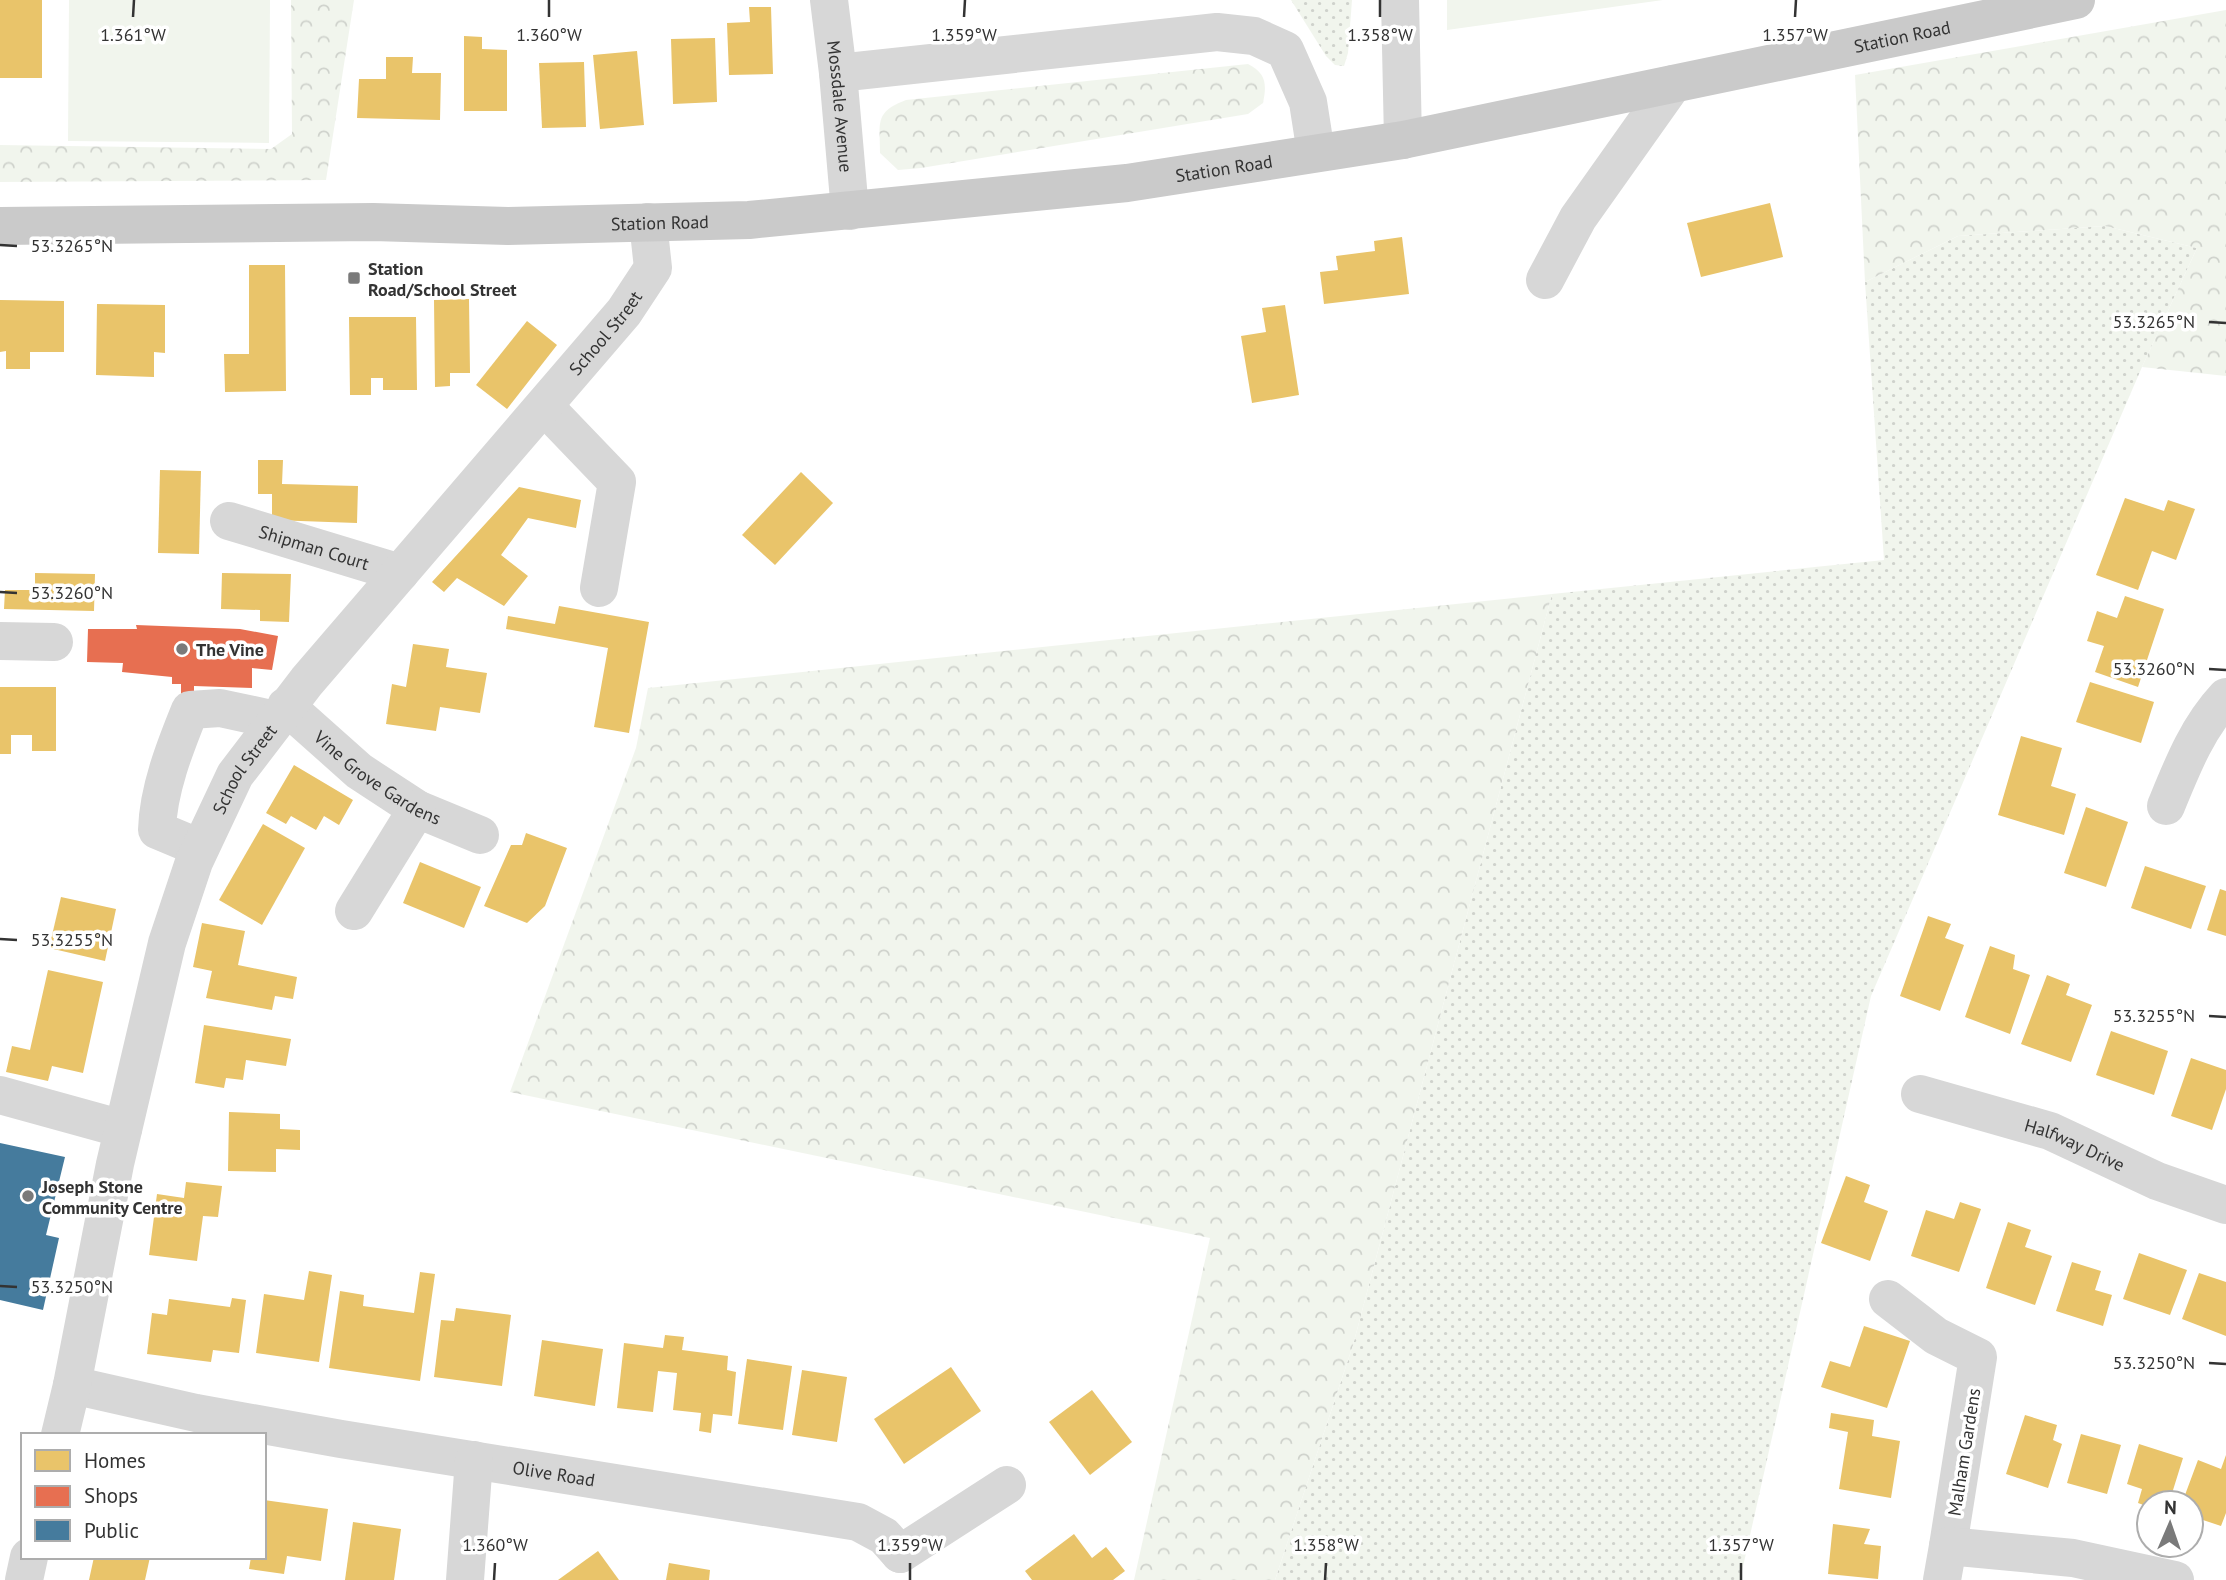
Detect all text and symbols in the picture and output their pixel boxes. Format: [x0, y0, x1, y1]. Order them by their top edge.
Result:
street label: Station Road [1852, 15, 1952, 57]
text: 1.361°W [100, 23, 166, 46]
text: 1.360°W [516, 23, 582, 46]
text: 1.359°W [931, 23, 997, 46]
text: 1.358°W [1347, 23, 1413, 46]
text: 1.357°W [1762, 23, 1828, 46]
street label: Mossdale Avenue [823, 39, 858, 173]
street label: Station Road [1174, 149, 1274, 187]
street label: Station Road [611, 210, 709, 235]
text: 53.3265°N [31, 234, 113, 257]
place label: Station Road/School Street [368, 257, 517, 301]
marker: Station Road/School Street [346, 270, 362, 286]
street label: School Street [563, 286, 647, 380]
text: 53.3265°N [2113, 310, 2195, 333]
street label: Shipman Court [256, 519, 372, 574]
text: 53.3260°N [31, 581, 113, 604]
place label: The Vine [196, 638, 264, 661]
marker: The Vine [174, 641, 190, 657]
text: 53.3260°N [2113, 657, 2195, 680]
street label: School Street [207, 719, 281, 818]
street label: Vine Grove Gardens [309, 725, 445, 829]
text: 53.3255°N [31, 928, 113, 951]
text: 53.3255°N [2113, 1004, 2195, 1027]
street label: Halfway Drive [2022, 1113, 2129, 1176]
place label: Joseph Stone Community Centre [41, 1175, 183, 1219]
marker: Joseph Stone Community Centre [20, 1188, 36, 1204]
text: 53.3250°N [31, 1275, 113, 1298]
text: 53.3250°N [2113, 1351, 2195, 1374]
street label: Malham Gardens [1943, 1387, 1985, 1517]
legend [21, 1433, 266, 1559]
text: Homes [84, 1447, 146, 1474]
street label: Olive Road [511, 1455, 597, 1491]
text: Shops [84, 1482, 138, 1509]
north arrow [2135, 1489, 2205, 1559]
text: N [2164, 1495, 2177, 1519]
text: Public [84, 1517, 139, 1544]
text: 1.360°W [462, 1533, 528, 1556]
text: 1.359°W [877, 1533, 943, 1556]
text: 1.358°W [1293, 1533, 1359, 1556]
text: 1.357°W [1708, 1533, 1774, 1556]

